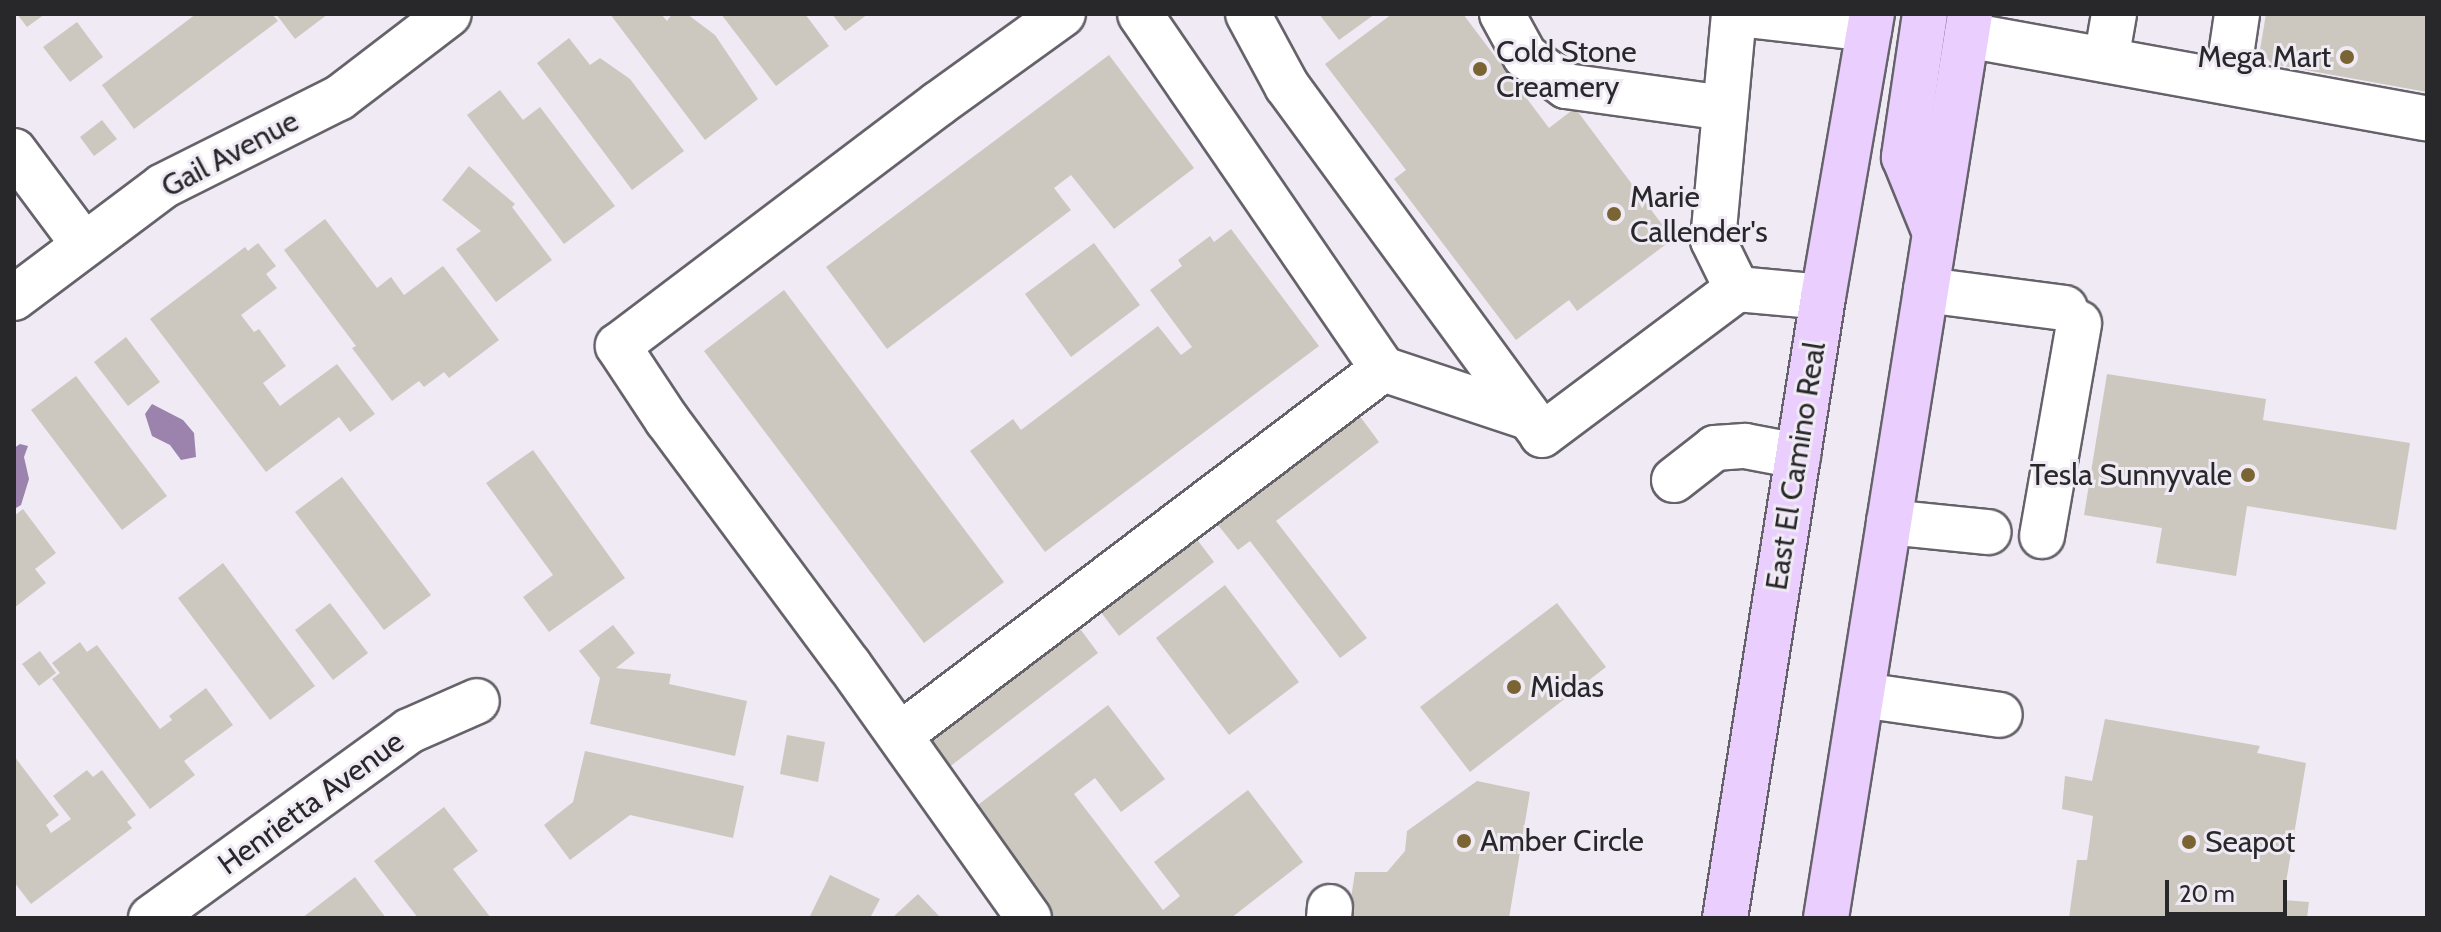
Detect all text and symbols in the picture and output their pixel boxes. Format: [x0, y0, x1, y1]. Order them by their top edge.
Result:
place label: Cold Stone Creamery [1496, 34, 1637, 104]
place label: Mega Mart [2197, 39, 2331, 75]
marker: Mega Mart [2338, 48, 2356, 66]
marker: Cold Stone Creamery [1471, 60, 1489, 78]
street label: Gail Avenue [155, 103, 305, 205]
place label: Marie Callender's [1630, 179, 1768, 250]
marker: Marie Callender's [1605, 205, 1623, 223]
street label: East El Camino Real [1759, 339, 1833, 593]
place label: Tesla Sunnyvale [2030, 457, 2232, 493]
marker: Tesla Sunnyvale [2239, 466, 2257, 484]
place label: Midas [1530, 669, 1604, 705]
marker: Midas [1505, 678, 1523, 696]
street label: Henrietta Avenue [211, 724, 411, 882]
place label: Amber Circle [1480, 823, 1644, 859]
place label: Seapot [2205, 824, 2295, 860]
marker: Amber Circle [1455, 832, 1473, 850]
marker: Seapot [2180, 833, 2198, 851]
scale bar [2169, 864, 2291, 914]
text: 20 m [2179, 879, 2235, 908]

